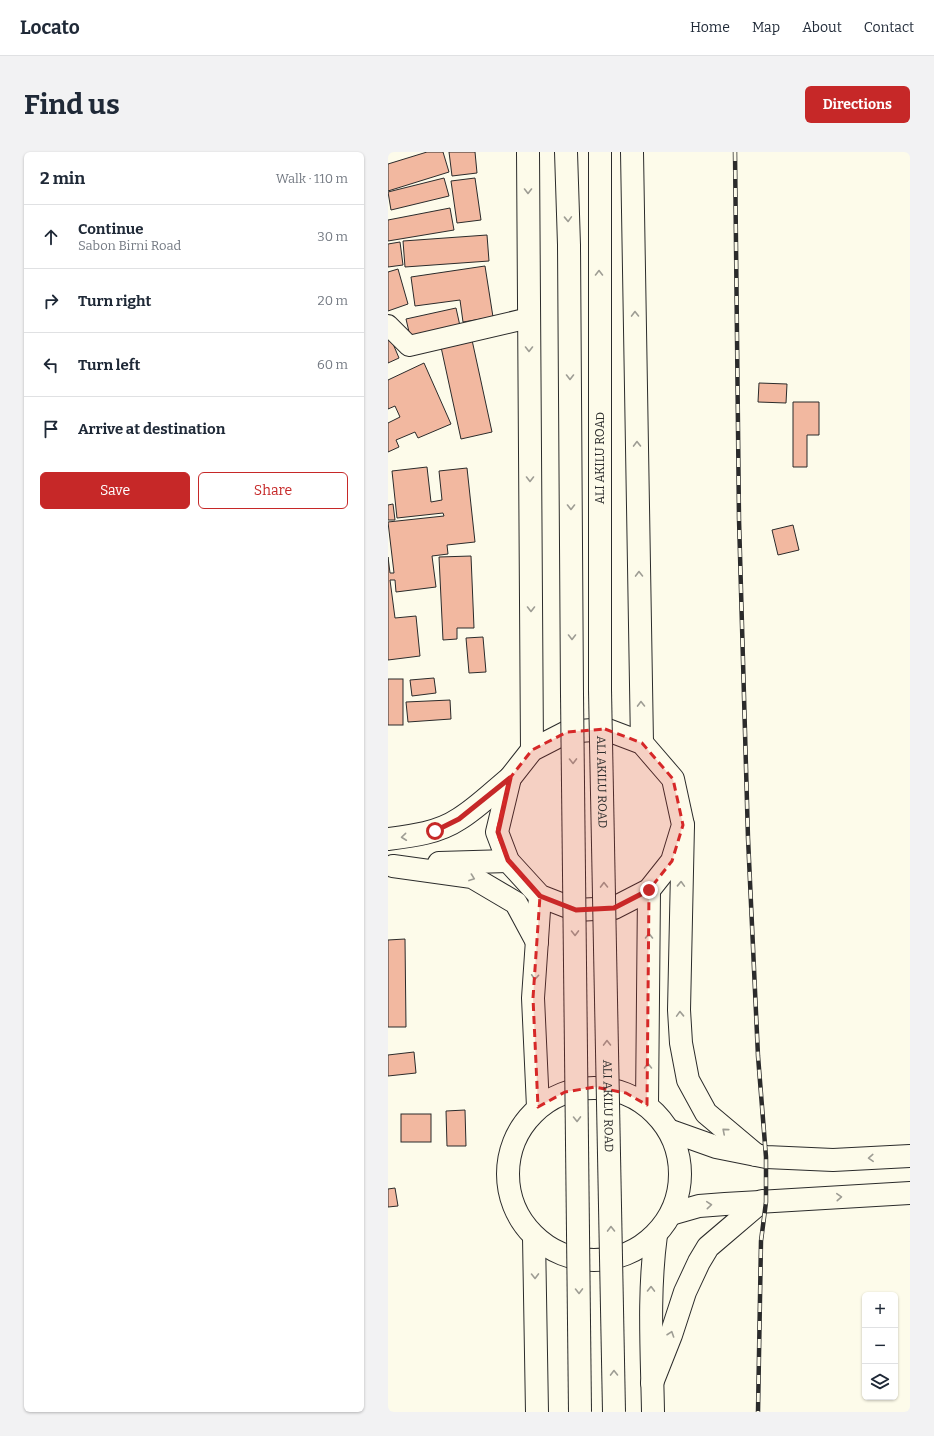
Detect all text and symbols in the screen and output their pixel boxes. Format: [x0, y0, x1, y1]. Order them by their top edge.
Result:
text: Locato [20, 16, 80, 39]
text: Home [690, 19, 730, 36]
text: Map [752, 19, 780, 36]
text: About [802, 19, 842, 36]
text: Contact [864, 19, 914, 36]
button: Directions [805, 86, 910, 123]
text: Find us [24, 88, 120, 121]
text: 2 min [40, 168, 85, 189]
text: Walk · 110 m [276, 171, 348, 186]
one-way arrow [524, 188, 532, 194]
one-way arrow [564, 216, 572, 222]
text: Continue [78, 220, 144, 238]
icon: ahead [40, 226, 62, 248]
text: 30 m [317, 229, 348, 244]
text: Sabon Birni Road [78, 238, 181, 253]
one-way arrow [595, 270, 603, 276]
icon: right [40, 290, 62, 312]
text: Turn right [78, 292, 151, 310]
text: 20 m [318, 293, 348, 308]
one-way arrow [631, 311, 639, 317]
one-way arrow [525, 346, 533, 352]
icon: left [40, 354, 62, 376]
text: Turn left [78, 356, 140, 374]
text: 60 m [317, 357, 348, 372]
one-way arrow [566, 374, 574, 380]
street label: ALI AKILU ROAD [593, 412, 607, 504]
icon: arrive [40, 418, 62, 440]
text: Arrive at destination [78, 420, 225, 438]
one-way arrow [633, 441, 641, 447]
button: Save [40, 472, 190, 509]
button: Share [198, 472, 348, 509]
one-way arrow [526, 476, 534, 482]
one-way arrow [567, 504, 575, 510]
one-way arrow [635, 571, 643, 577]
one-way arrow [527, 606, 535, 612]
one-way arrow [568, 634, 576, 640]
one-way arrow [637, 701, 645, 707]
street label: ALI AKILU ROAD [594, 736, 610, 828]
one-way arrow [569, 758, 577, 764]
route start [426, 822, 444, 840]
one-way arrow [401, 832, 407, 841]
one-way arrow [469, 874, 476, 882]
route end [640, 881, 658, 899]
one-way arrow [677, 881, 685, 887]
one-way arrow [600, 882, 608, 888]
one-way arrow [571, 930, 579, 936]
one-way arrow [644, 933, 653, 939]
one-way arrow [530, 974, 539, 980]
one-way arrow [675, 1011, 684, 1017]
one-way arrow [603, 1040, 611, 1046]
street label: ALI AKILU ROAD [600, 1060, 616, 1152]
one-way arrow [644, 1063, 652, 1069]
one-way arrow [573, 1116, 581, 1122]
one-way arrow [723, 1128, 730, 1135]
one-way arrow [868, 1154, 874, 1162]
one-way arrow [836, 1193, 842, 1202]
one-way arrow [706, 1201, 712, 1210]
one-way arrow [607, 1226, 615, 1232]
one-way arrow [531, 1273, 539, 1279]
one-way arrow [647, 1286, 655, 1292]
one-way arrow [575, 1288, 583, 1294]
map controls [862, 1292, 898, 1400]
button: + [862, 1292, 898, 1328]
button: − [862, 1328, 898, 1364]
one-way arrow [667, 1330, 675, 1337]
button: layers [862, 1364, 898, 1400]
one-way arrow [609, 1370, 618, 1376]

